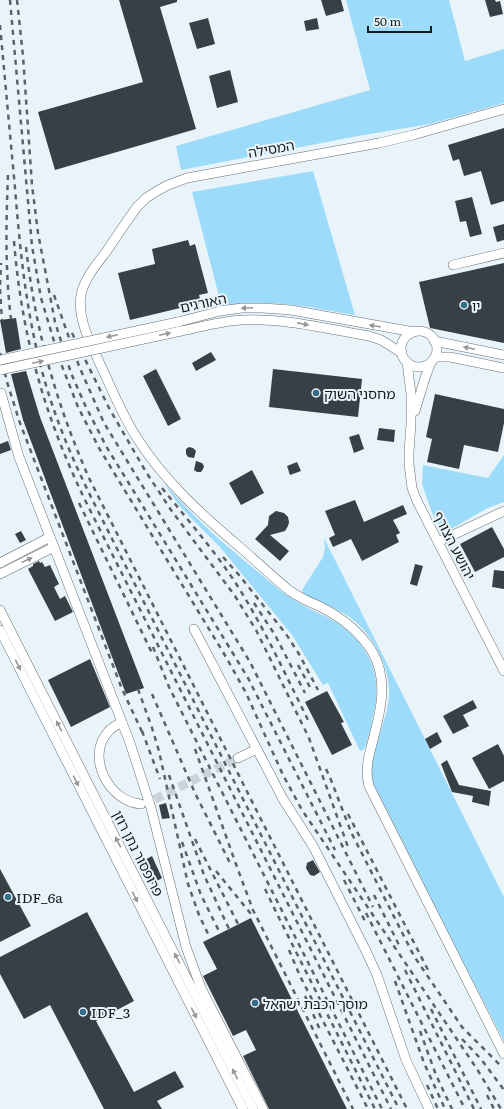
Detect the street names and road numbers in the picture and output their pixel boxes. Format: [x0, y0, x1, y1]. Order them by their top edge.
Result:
street label: המסילה [246, 134, 296, 162]
street label: האורגים [178, 287, 228, 317]
street label: יהושע הצורף [429, 507, 481, 583]
street label: פרופסור נתן רוזן [109, 806, 169, 900]

